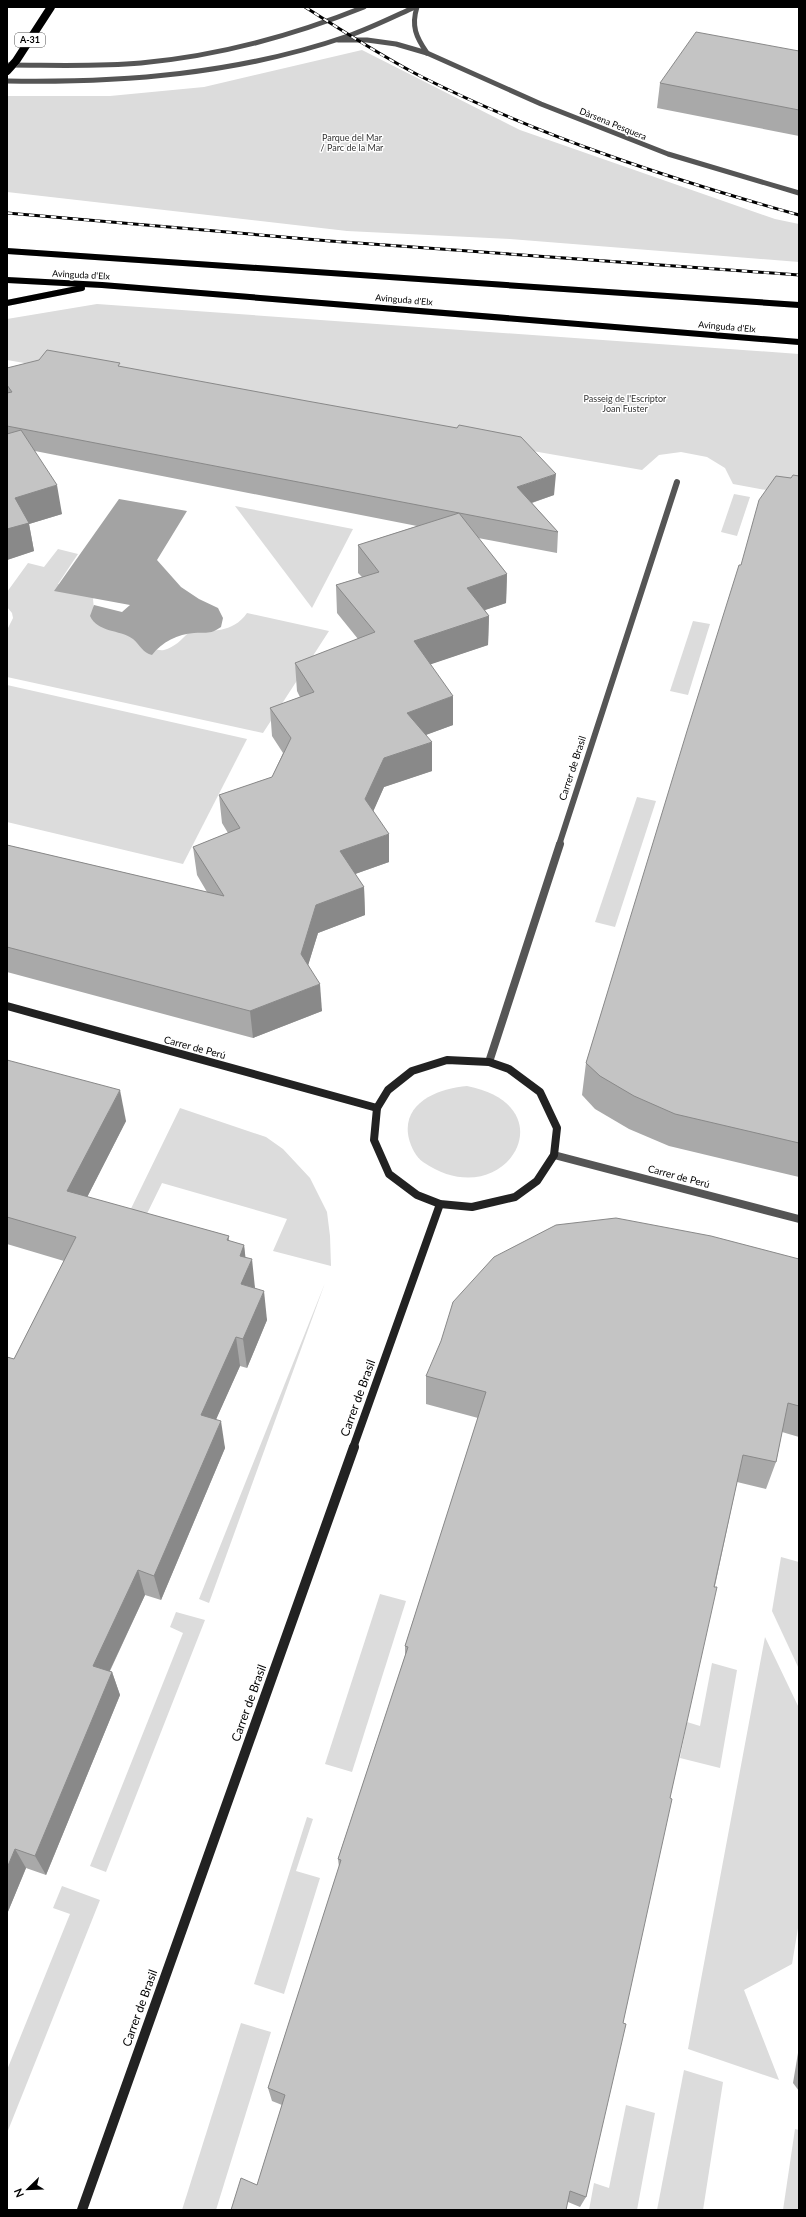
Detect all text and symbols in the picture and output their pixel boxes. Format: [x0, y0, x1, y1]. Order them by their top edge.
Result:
road number: A-31 [15, 33, 45, 47]
street label: Dàrsena Pesquera [578, 105, 648, 142]
park label: Parque del Mar / Parc de la Mar [321, 132, 384, 153]
street label: Avinguda d'Elx [52, 267, 111, 282]
street label: Avinguda d'Elx [375, 292, 434, 308]
street label: Avinguda d'Elx [698, 319, 757, 335]
park label: Passeig de l'Escriptor Joan Fuster [584, 393, 667, 414]
street label: Carrer de Brasil [556, 734, 588, 802]
street label: Carrer de Perú [163, 1033, 227, 1061]
street label: Carrer de Perú [647, 1162, 711, 1190]
street label: Carrer de Brasil [337, 1357, 378, 1438]
street label: Carrer de Brasil [228, 1662, 269, 1743]
street label: Carrer de Brasil [119, 1967, 160, 2048]
north arrow [8, 2169, 48, 2209]
text: N [11, 2187, 26, 2200]

